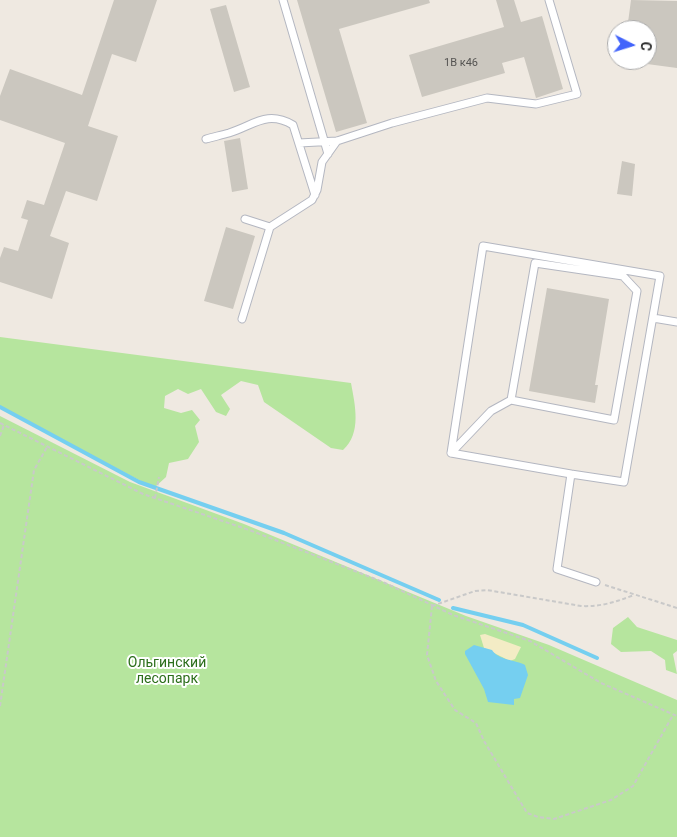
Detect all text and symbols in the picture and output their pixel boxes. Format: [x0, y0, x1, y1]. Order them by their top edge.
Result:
north arrow [607, 20, 657, 70]
text: С [638, 41, 654, 51]
house number: 1В к46 [444, 56, 478, 70]
park label: Ольгинский лесопарк [128, 655, 206, 688]

